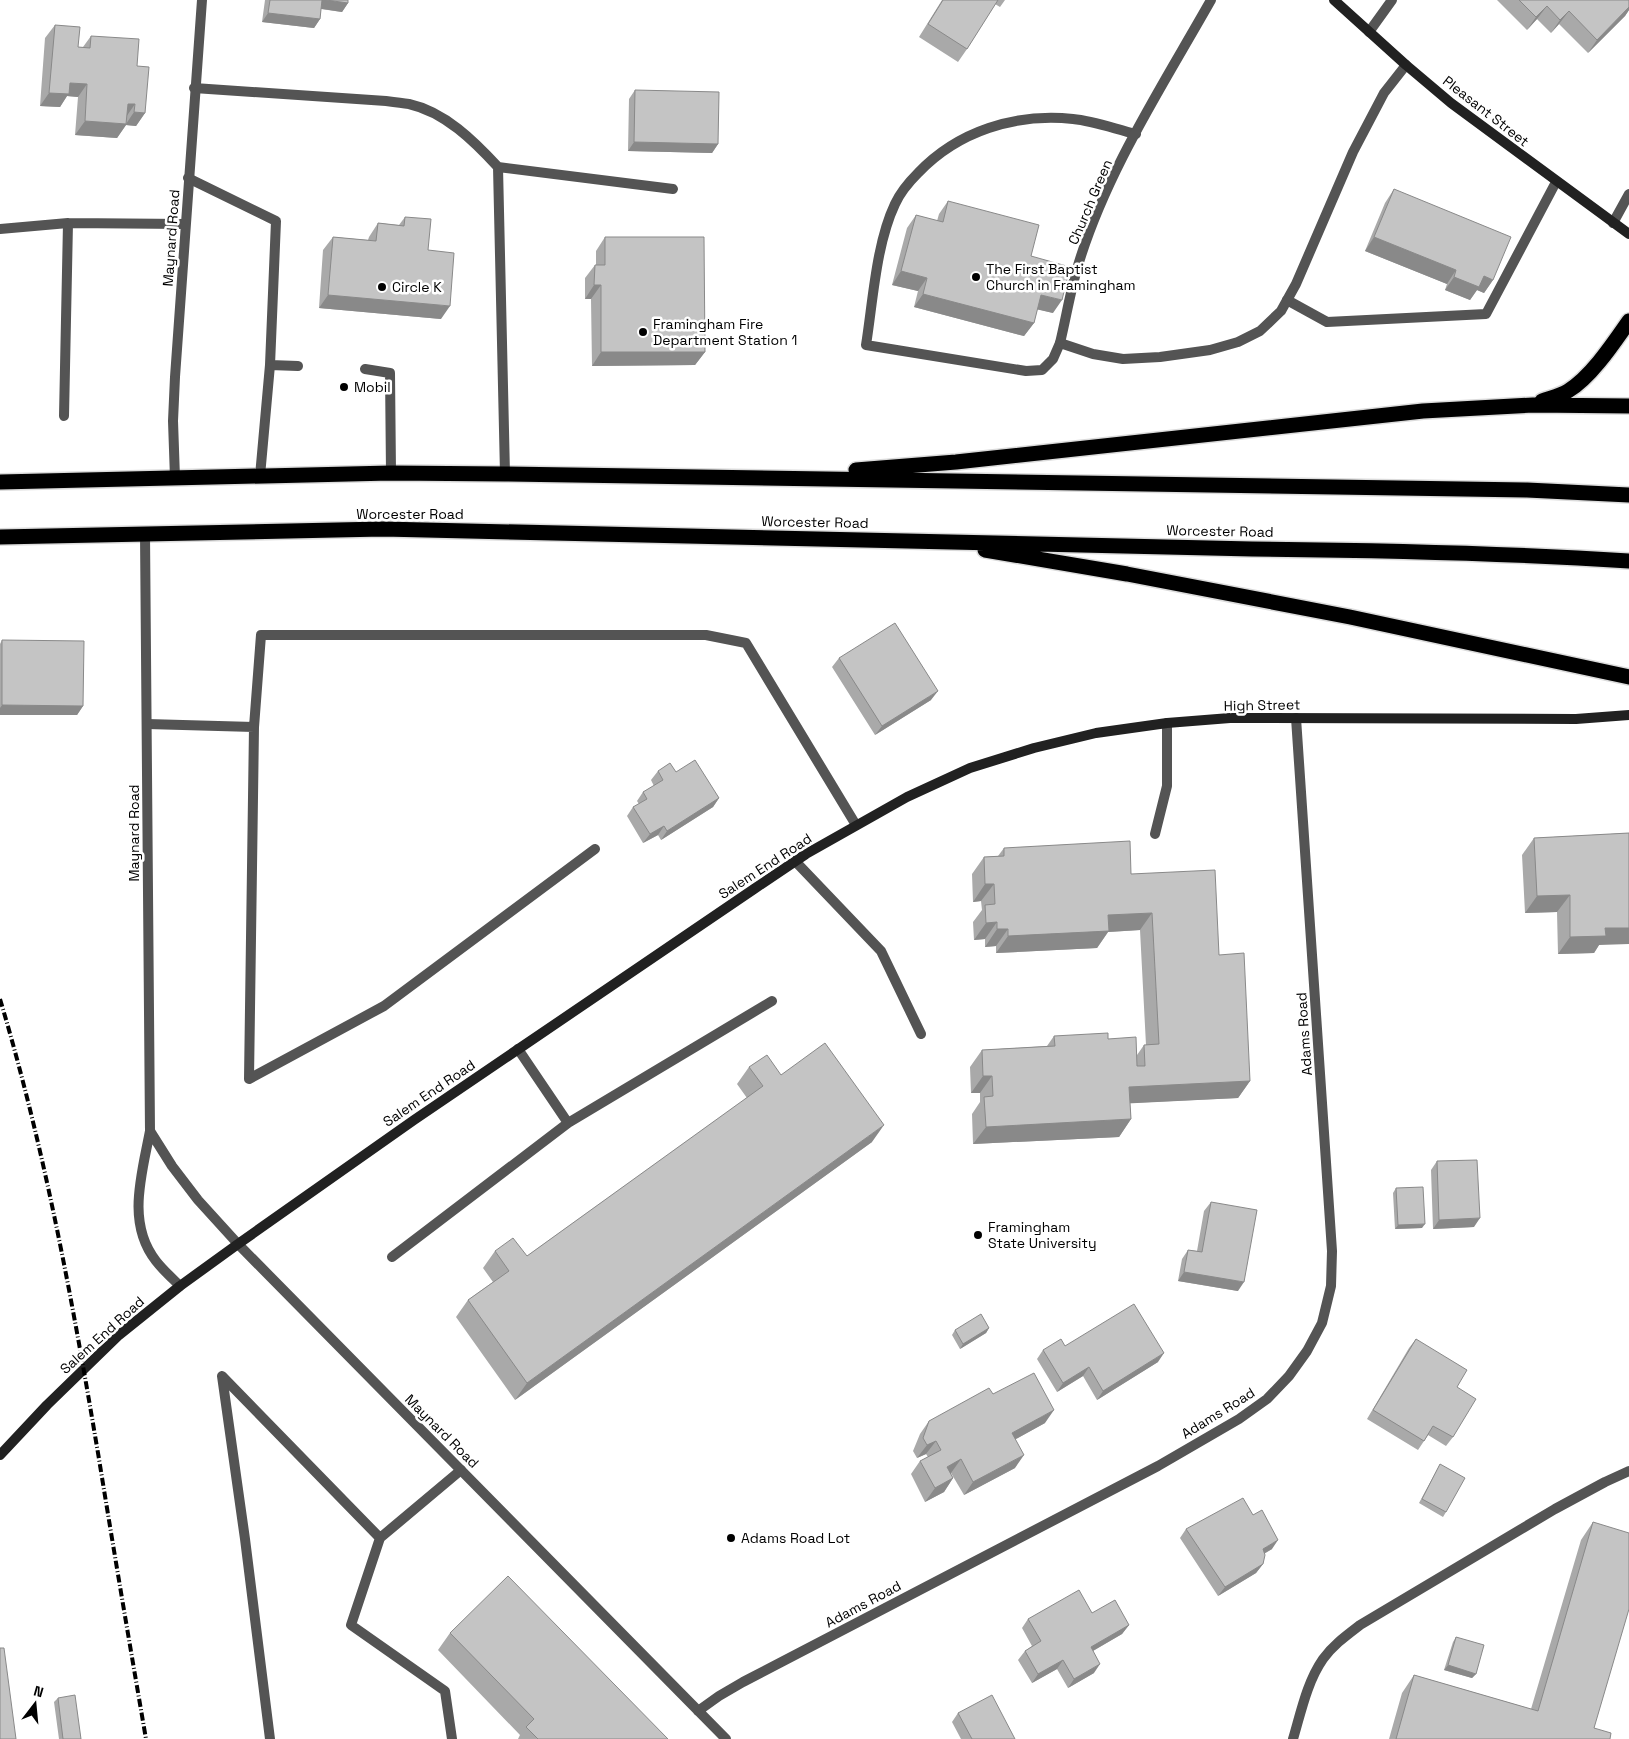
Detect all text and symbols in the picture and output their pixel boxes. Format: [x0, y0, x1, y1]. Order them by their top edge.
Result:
street label: Pleasant Street [1439, 72, 1533, 150]
street label: Church Green [1064, 157, 1116, 247]
street label: Maynard Road [159, 189, 183, 287]
place label: The First Baptist Church in Framingham [986, 260, 1136, 294]
marker: The First Baptist Church in Framingham [970, 271, 982, 283]
place label: Circle K [392, 278, 442, 296]
marker: Circle K [376, 281, 388, 293]
place label: Framingham Fire Department Station 1 [653, 315, 797, 349]
marker: Framingham Fire Department Station 1 [637, 326, 649, 338]
place label: Mobil [354, 378, 391, 396]
marker: Mobil [338, 381, 350, 393]
street label: Worcester Road [356, 505, 464, 523]
street label: Worcester Road [761, 512, 869, 532]
street label: Worcester Road [1166, 521, 1274, 541]
street label: High Street [1224, 695, 1300, 715]
street label: Maynard Road [125, 784, 143, 882]
street label: Salem End Road [715, 829, 815, 903]
street label: Adams Road [1292, 992, 1316, 1076]
street label: Salem End Road [379, 1055, 479, 1131]
place label: Framingham State University [988, 1218, 1097, 1252]
marker: Framingham State University [972, 1229, 984, 1241]
street label: Salem End Road [56, 1292, 148, 1378]
street label: Adams Road [1178, 1383, 1258, 1443]
street label: Maynard Road [401, 1390, 483, 1472]
place label: Adams Road Lot [741, 1529, 850, 1547]
marker: Adams Road Lot [725, 1532, 737, 1544]
street label: Adams Road [822, 1577, 904, 1631]
north arrow [10, 1679, 60, 1729]
text: N [32, 1682, 46, 1701]

